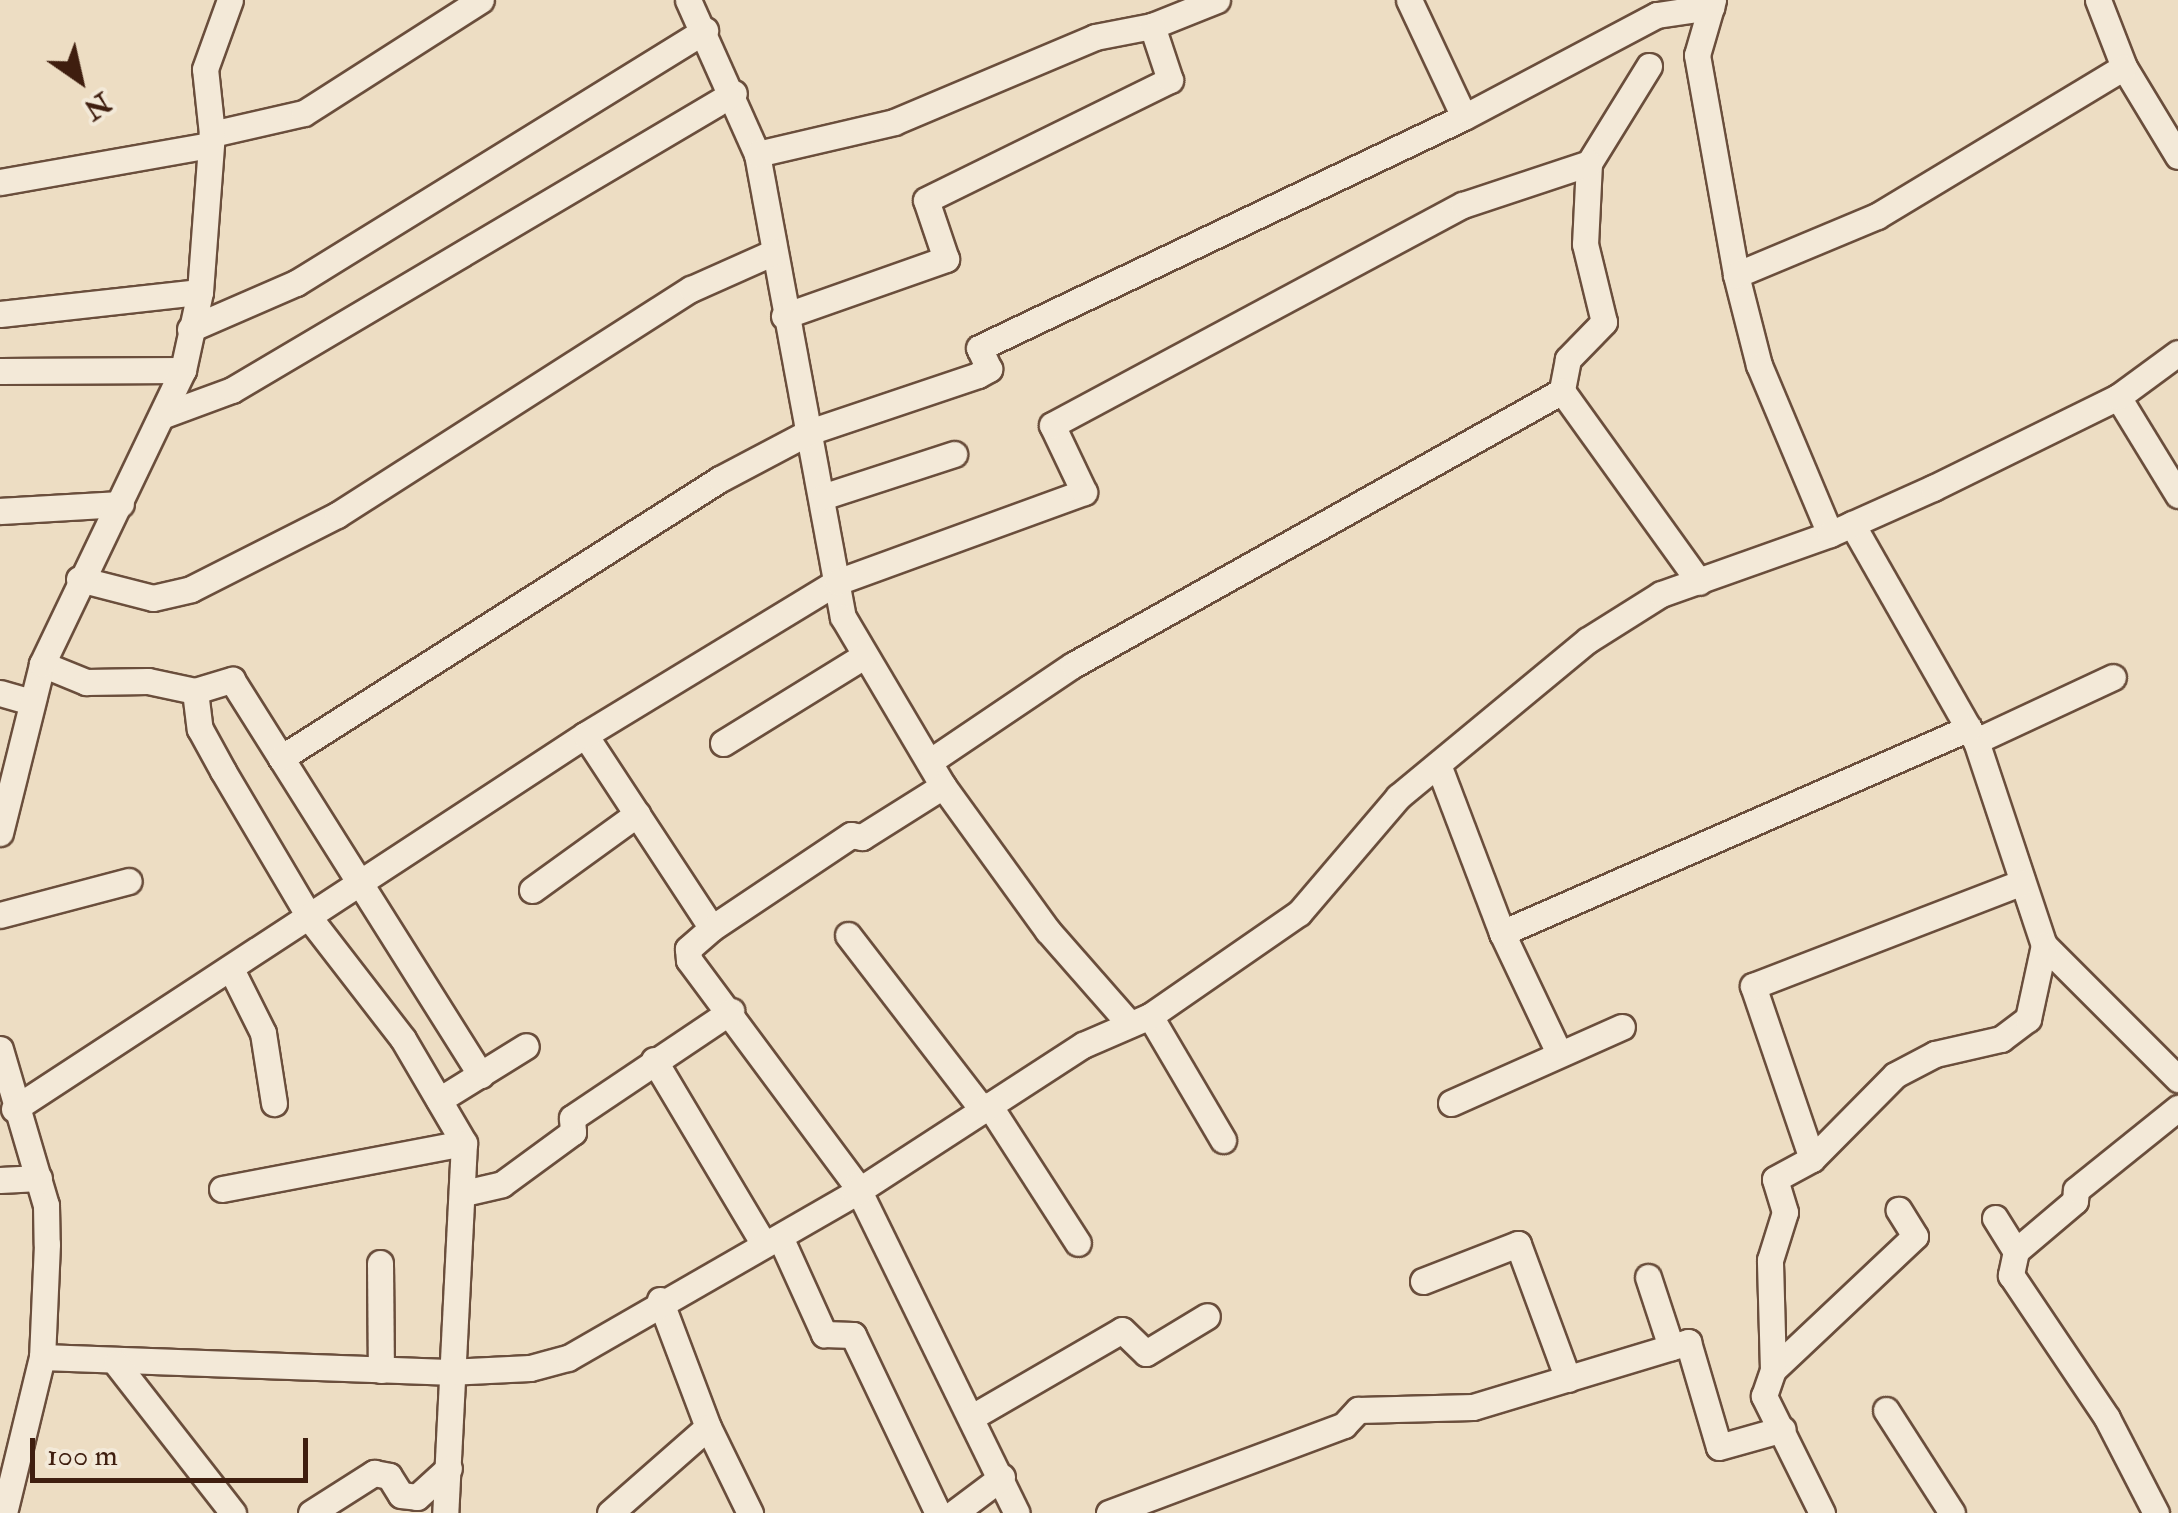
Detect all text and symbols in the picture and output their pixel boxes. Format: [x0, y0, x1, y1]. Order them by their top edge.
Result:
north arrow [30, 30, 130, 130]
text: N [77, 84, 117, 127]
scale bar [35, 1418, 312, 1480]
text: 100 m [47, 1437, 118, 1474]

